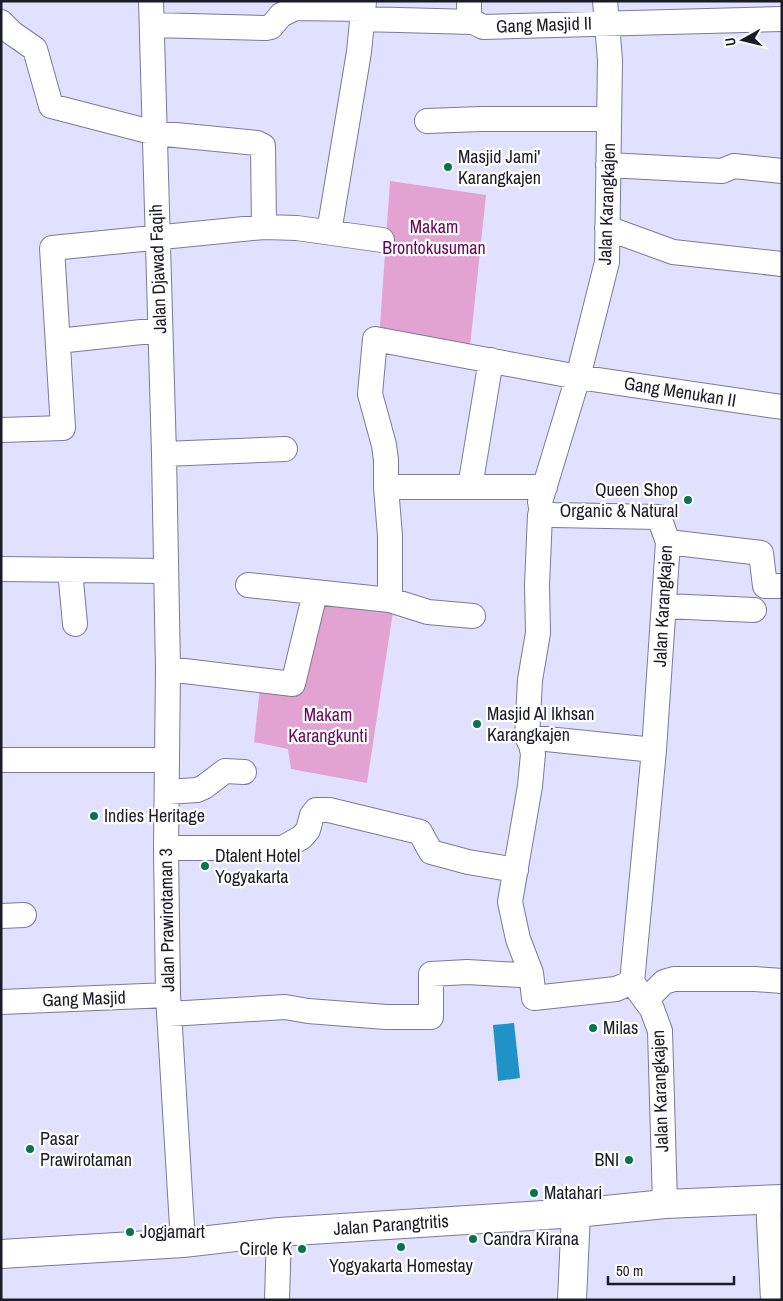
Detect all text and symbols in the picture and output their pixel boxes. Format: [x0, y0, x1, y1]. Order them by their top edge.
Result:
street label: Gang Masjid II [496, 10, 592, 39]
north arrow [718, 15, 768, 65]
text: U [721, 36, 740, 47]
street label: Jalan Karangkajen [592, 142, 621, 266]
place label: Masjid Jami' Karangkajen [458, 144, 541, 190]
marker: Masjid Jami' Karangkajen [442, 161, 454, 173]
street label: Jalan Djawad Faqih [143, 204, 172, 334]
park label: Makam Brontokusuman [382, 214, 486, 260]
street label: Gang Menukan II [622, 370, 738, 413]
place label: Queen Shop Organic & Natural [560, 477, 678, 523]
marker: Queen Shop Organic & Natural [682, 494, 694, 506]
street label: Jalan Karangkajen [647, 544, 678, 668]
place label: Masjid Al Ikhsan Karangkajen [487, 701, 594, 747]
park label: Makam Karangkunti [288, 702, 368, 748]
marker: Masjid Al Ikhsan Karangkajen [471, 718, 483, 730]
place label: Indies Heritage [104, 803, 205, 828]
marker: Indies Heritage [88, 810, 100, 822]
place label: Dtalent Hotel Yogyakarta [215, 843, 300, 889]
street label: Jalan Prawirotaman 3 [153, 848, 180, 992]
marker: Dtalent Hotel Yogyakarta [199, 860, 211, 872]
street label: Gang Masjid [42, 985, 126, 1012]
place label: Milas [603, 1015, 638, 1040]
marker: Milas [587, 1022, 599, 1034]
street label: Jalan Karangkajen [645, 1029, 674, 1153]
place label: Pasar Prawirotaman [40, 1126, 132, 1172]
marker: Pasar Prawirotaman [24, 1143, 36, 1155]
place label: BNI [594, 1147, 619, 1172]
marker: BNI [623, 1154, 635, 1166]
place label: Matahari [544, 1180, 602, 1205]
marker: Matahari [528, 1187, 540, 1199]
street label: Jalan Parangtritis [332, 1208, 450, 1241]
place label: Jogjamart [140, 1219, 205, 1244]
marker: Jogjamart [124, 1226, 136, 1238]
place label: Candra Kirana [483, 1226, 579, 1251]
marker: Candra Kirana [467, 1233, 479, 1245]
place label: Circle K [240, 1236, 292, 1261]
marker: Yogyakarta Homestay [395, 1241, 407, 1253]
marker: Circle K [296, 1243, 308, 1255]
place label: Yogyakarta Homestay [329, 1253, 474, 1278]
scale bar [608, 1254, 734, 1286]
text: 50 m [616, 1260, 643, 1281]

